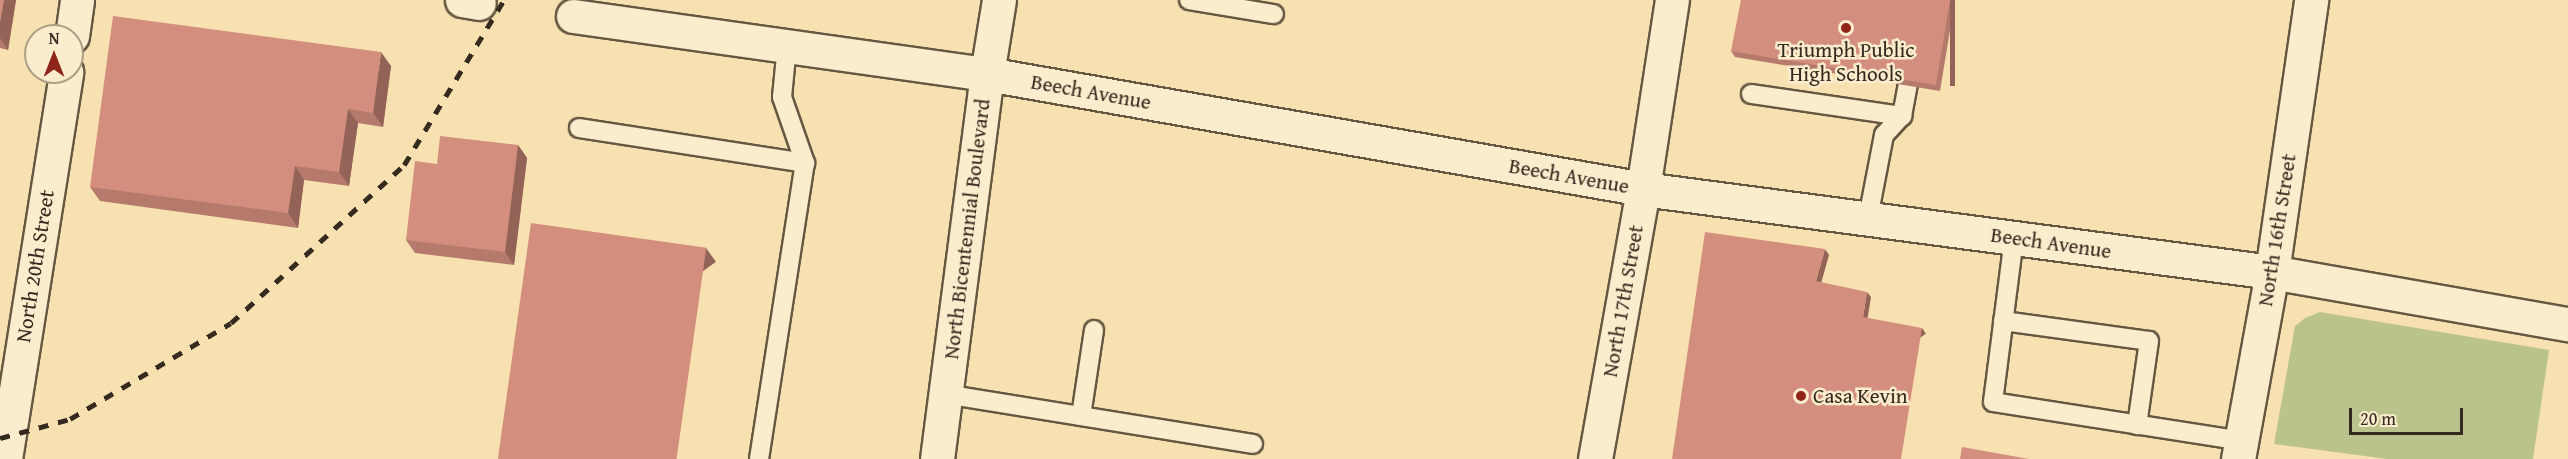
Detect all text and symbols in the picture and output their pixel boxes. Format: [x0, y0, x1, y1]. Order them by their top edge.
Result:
marker: Triumph Public High Schools [1839, 21, 1853, 35]
north arrow [24, 24, 84, 84]
text: N [49, 26, 59, 50]
place label: Triumph Public High Schools [1777, 37, 1915, 87]
street label: Beech Avenue [1029, 69, 1153, 115]
street label: North Bicentennial Boulevard [939, 97, 995, 361]
street label: North 16th Street [2253, 152, 2301, 308]
street label: Beech Avenue [1507, 153, 1631, 199]
street label: North 20th Street [11, 188, 59, 344]
street label: Beech Avenue [1989, 222, 2113, 264]
street label: North 17th Street [1597, 223, 1649, 379]
place label: Casa Kevin [1813, 383, 1908, 409]
marker: Casa Kevin [1794, 389, 1808, 403]
scale bar [2352, 396, 2466, 434]
text: 20 m [2360, 405, 2396, 432]

